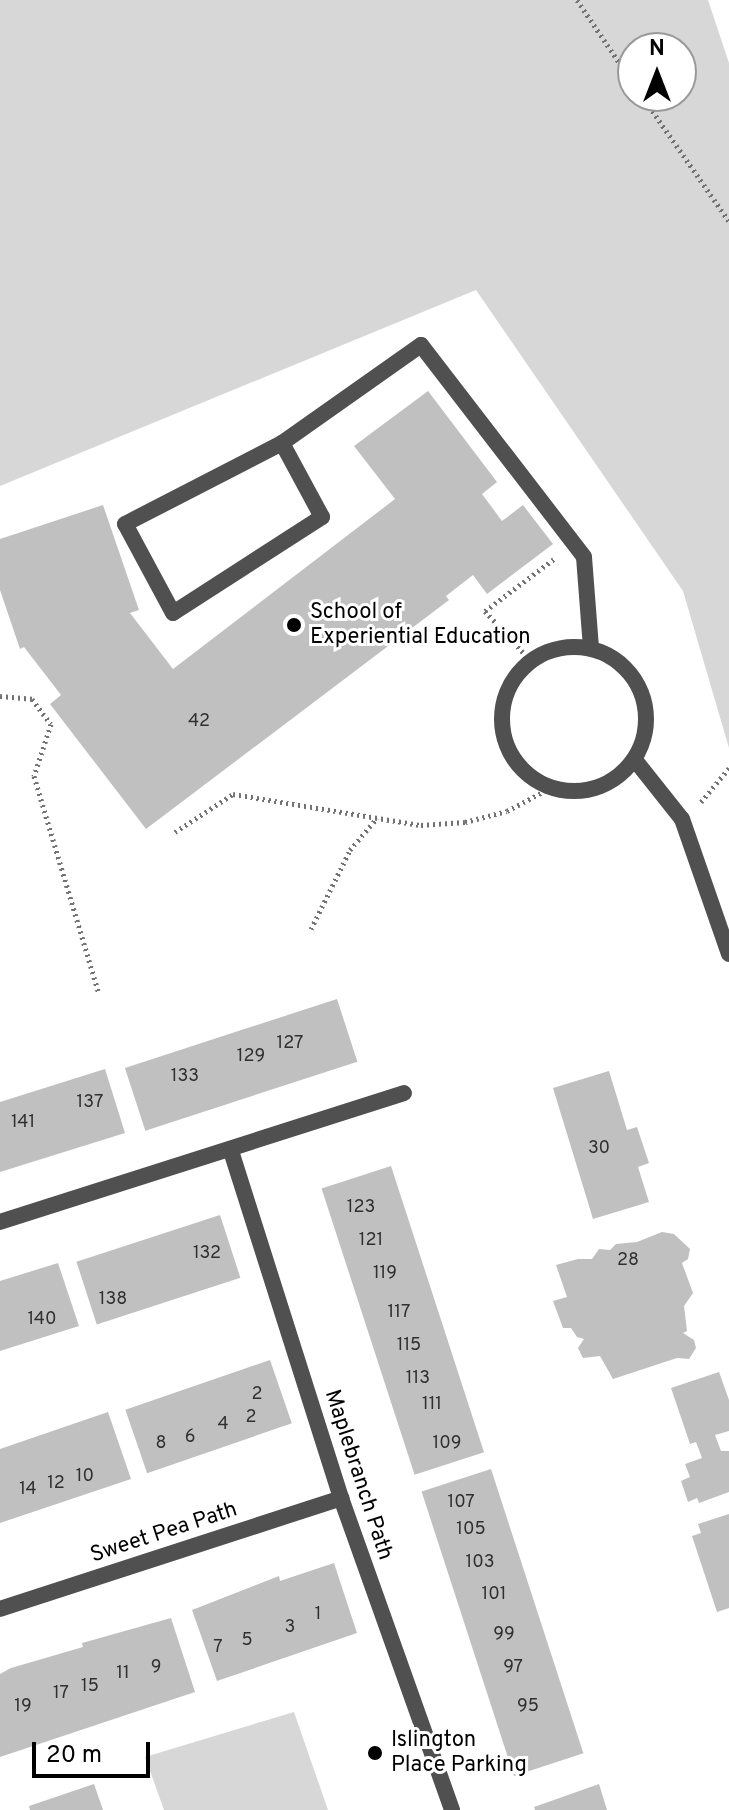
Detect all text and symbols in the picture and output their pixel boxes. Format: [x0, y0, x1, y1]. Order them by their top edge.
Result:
north arrow [617, 32, 697, 112]
text: N [649, 36, 665, 63]
place label: School of Experiential Education [310, 599, 531, 650]
marker: School of Experiential Education [285, 616, 303, 634]
house number: 42 [188, 711, 210, 733]
house number: 127 [277, 1033, 303, 1055]
house number: 129 [237, 1046, 265, 1068]
house number: 133 [171, 1066, 199, 1088]
house number: 137 [77, 1092, 103, 1114]
house number: 141 [11, 1112, 35, 1134]
house number: 30 [588, 1138, 610, 1160]
house number: 123 [347, 1197, 375, 1219]
house number: 121 [359, 1230, 383, 1252]
house number: 132 [193, 1243, 221, 1265]
house number: 28 [617, 1250, 639, 1272]
house number: 119 [373, 1263, 397, 1285]
house number: 138 [99, 1289, 127, 1311]
house number: 117 [388, 1302, 410, 1324]
house number: 140 [27, 1309, 57, 1331]
house number: 115 [397, 1335, 421, 1357]
house number: 113 [406, 1368, 430, 1390]
house number: 2 [251, 1384, 263, 1406]
street label: Maplebranch Path [318, 1387, 398, 1563]
house number: 111 [422, 1394, 442, 1416]
house number: 2 [245, 1407, 257, 1429]
house number: 4 [217, 1414, 229, 1436]
house number: 6 [185, 1427, 195, 1449]
house number: 8 [156, 1433, 166, 1455]
house number: 109 [432, 1433, 462, 1455]
house number: 10 [76, 1466, 94, 1488]
house number: 12 [47, 1473, 65, 1495]
house number: 14 [19, 1479, 37, 1501]
house number: 107 [447, 1492, 475, 1514]
street label: Sweet Pea Path [87, 1497, 241, 1569]
house number: 105 [456, 1519, 486, 1541]
house number: 103 [465, 1552, 495, 1574]
house number: 101 [482, 1584, 506, 1606]
house number: 1 [315, 1604, 321, 1626]
house number: 3 [285, 1617, 295, 1639]
house number: 99 [493, 1624, 515, 1646]
house number: 5 [241, 1630, 253, 1652]
house number: 7 [213, 1637, 223, 1659]
house number: 9 [151, 1657, 161, 1679]
house number: 97 [503, 1657, 523, 1679]
house number: 11 [116, 1663, 130, 1685]
house number: 15 [81, 1676, 99, 1698]
house number: 17 [53, 1683, 69, 1705]
house number: 19 [14, 1696, 32, 1718]
house number: 95 [517, 1696, 539, 1718]
scale bar [36, 1726, 154, 1776]
place label: Islington Place Parking [391, 1727, 527, 1778]
text: 20 m [46, 1741, 102, 1771]
marker: Islington Place Parking [366, 1744, 384, 1762]

